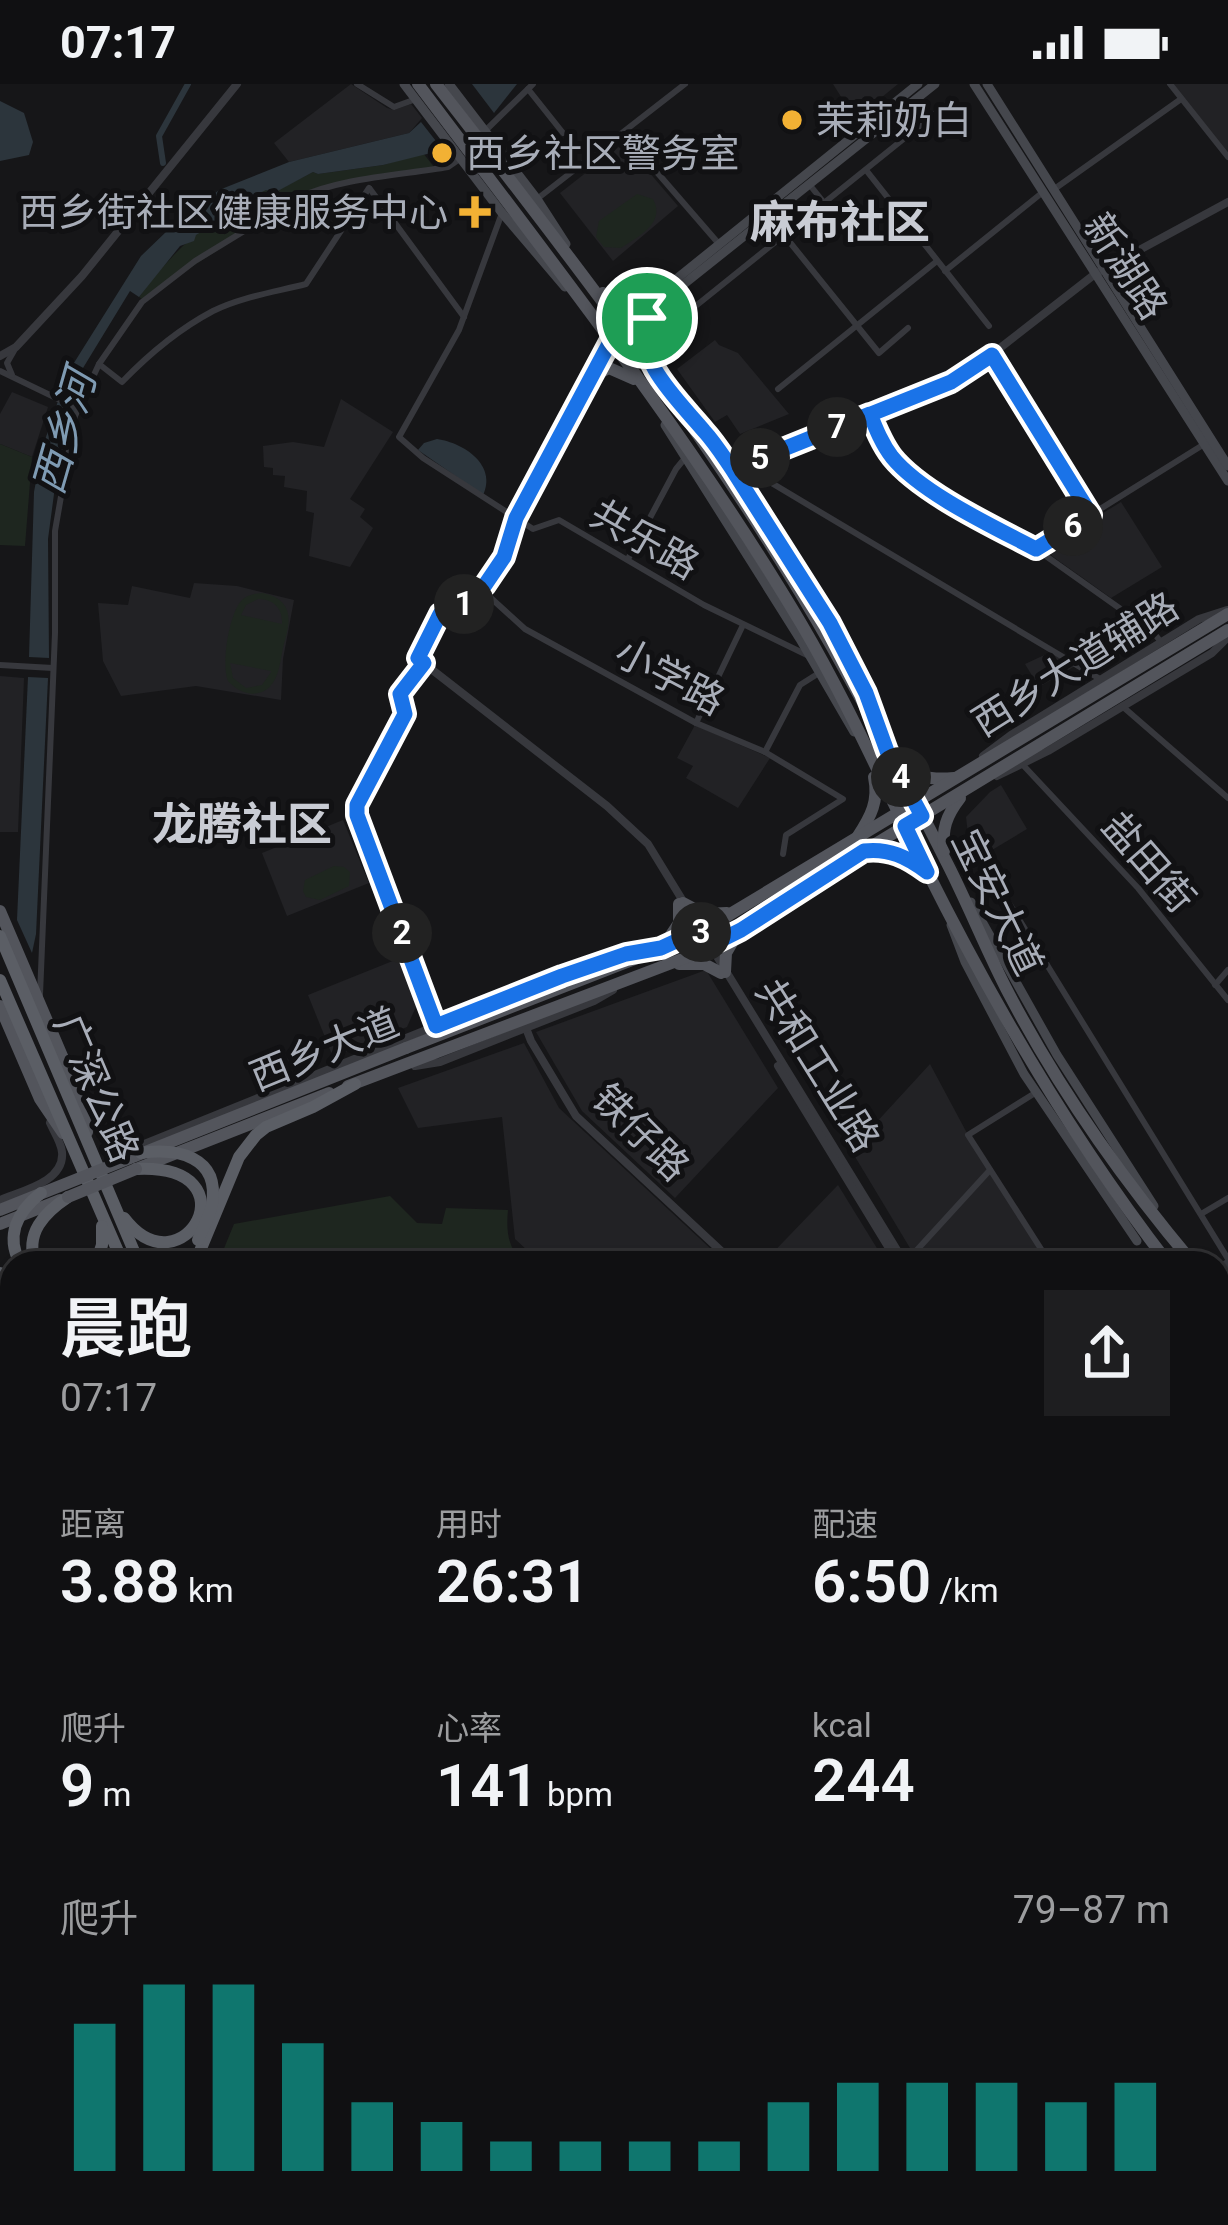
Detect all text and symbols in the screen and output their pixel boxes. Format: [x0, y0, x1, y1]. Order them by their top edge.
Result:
text: 07:17 [60, 16, 176, 69]
place label: 茉莉奶白 [816, 98, 972, 144]
marker: 茉莉奶白 [779, 107, 805, 133]
place label: 西乡社区警务室 [466, 131, 739, 177]
marker: 西乡社区警务室 [429, 140, 455, 166]
place label: 西乡街社区健康服务中心 [19, 190, 448, 236]
marker: 西乡街社区健康服务中心 [459, 196, 491, 228]
district label: 麻布社区 [750, 196, 930, 249]
street label: 新湖路 [1074, 205, 1176, 328]
pin [596, 267, 698, 369]
icon: arrive [614, 285, 680, 351]
water label: 西乡河 [24, 358, 107, 499]
pin: 7 [807, 397, 867, 457]
text: 7 [828, 407, 846, 446]
pin: 5 [730, 428, 790, 488]
text: 5 [751, 438, 769, 477]
street label: 共乐路 [582, 491, 707, 589]
pin: 6 [1043, 496, 1103, 556]
text: 6 [1064, 506, 1082, 545]
pin: 1 [434, 574, 494, 634]
street label: 西乡大道辅路 [964, 583, 1187, 746]
text: 1 [455, 584, 473, 623]
street label: 小学路 [607, 629, 732, 725]
pin: 4 [871, 747, 931, 807]
text: 4 [892, 757, 910, 796]
district label: 龙腾社区 [152, 798, 332, 851]
street label: 盐田街 [1093, 803, 1204, 922]
street label: 宝安大道 [942, 822, 1052, 983]
pin: 3 [671, 902, 731, 962]
pin: 2 [372, 903, 432, 963]
text: 3 [692, 912, 710, 951]
text: 2 [393, 913, 411, 952]
street label: 共和工业路 [746, 971, 888, 1160]
street label: 西乡大道 [243, 999, 405, 1100]
street label: 广深公路 [44, 1008, 148, 1169]
street label: 铁仔路 [583, 1075, 698, 1190]
button: share [1044, 1290, 1170, 1416]
text: 晨跑 [60, 1291, 192, 1368]
text: 07:17 [60, 1375, 157, 1421]
text: 距离 [60, 1505, 126, 1544]
text: 用时 [436, 1505, 502, 1544]
text: 配速 [812, 1505, 878, 1544]
text: 3.88 [60, 1546, 180, 1617]
text: 26:31 [436, 1546, 589, 1617]
text: 6:50 [812, 1546, 931, 1617]
text: km [180, 1571, 234, 1610]
text: /km [931, 1571, 999, 1610]
text: kcal [812, 1706, 872, 1745]
text: 爬升 [60, 1709, 126, 1748]
text: 心率 [436, 1709, 502, 1748]
text: 244 [812, 1745, 915, 1816]
text: 9 [60, 1750, 94, 1821]
text: 141 [436, 1750, 539, 1821]
text: m [94, 1775, 131, 1814]
text: bpm [539, 1775, 613, 1814]
text: 79–87 m [1013, 1887, 1170, 1933]
text: 爬升 [60, 1896, 138, 1942]

